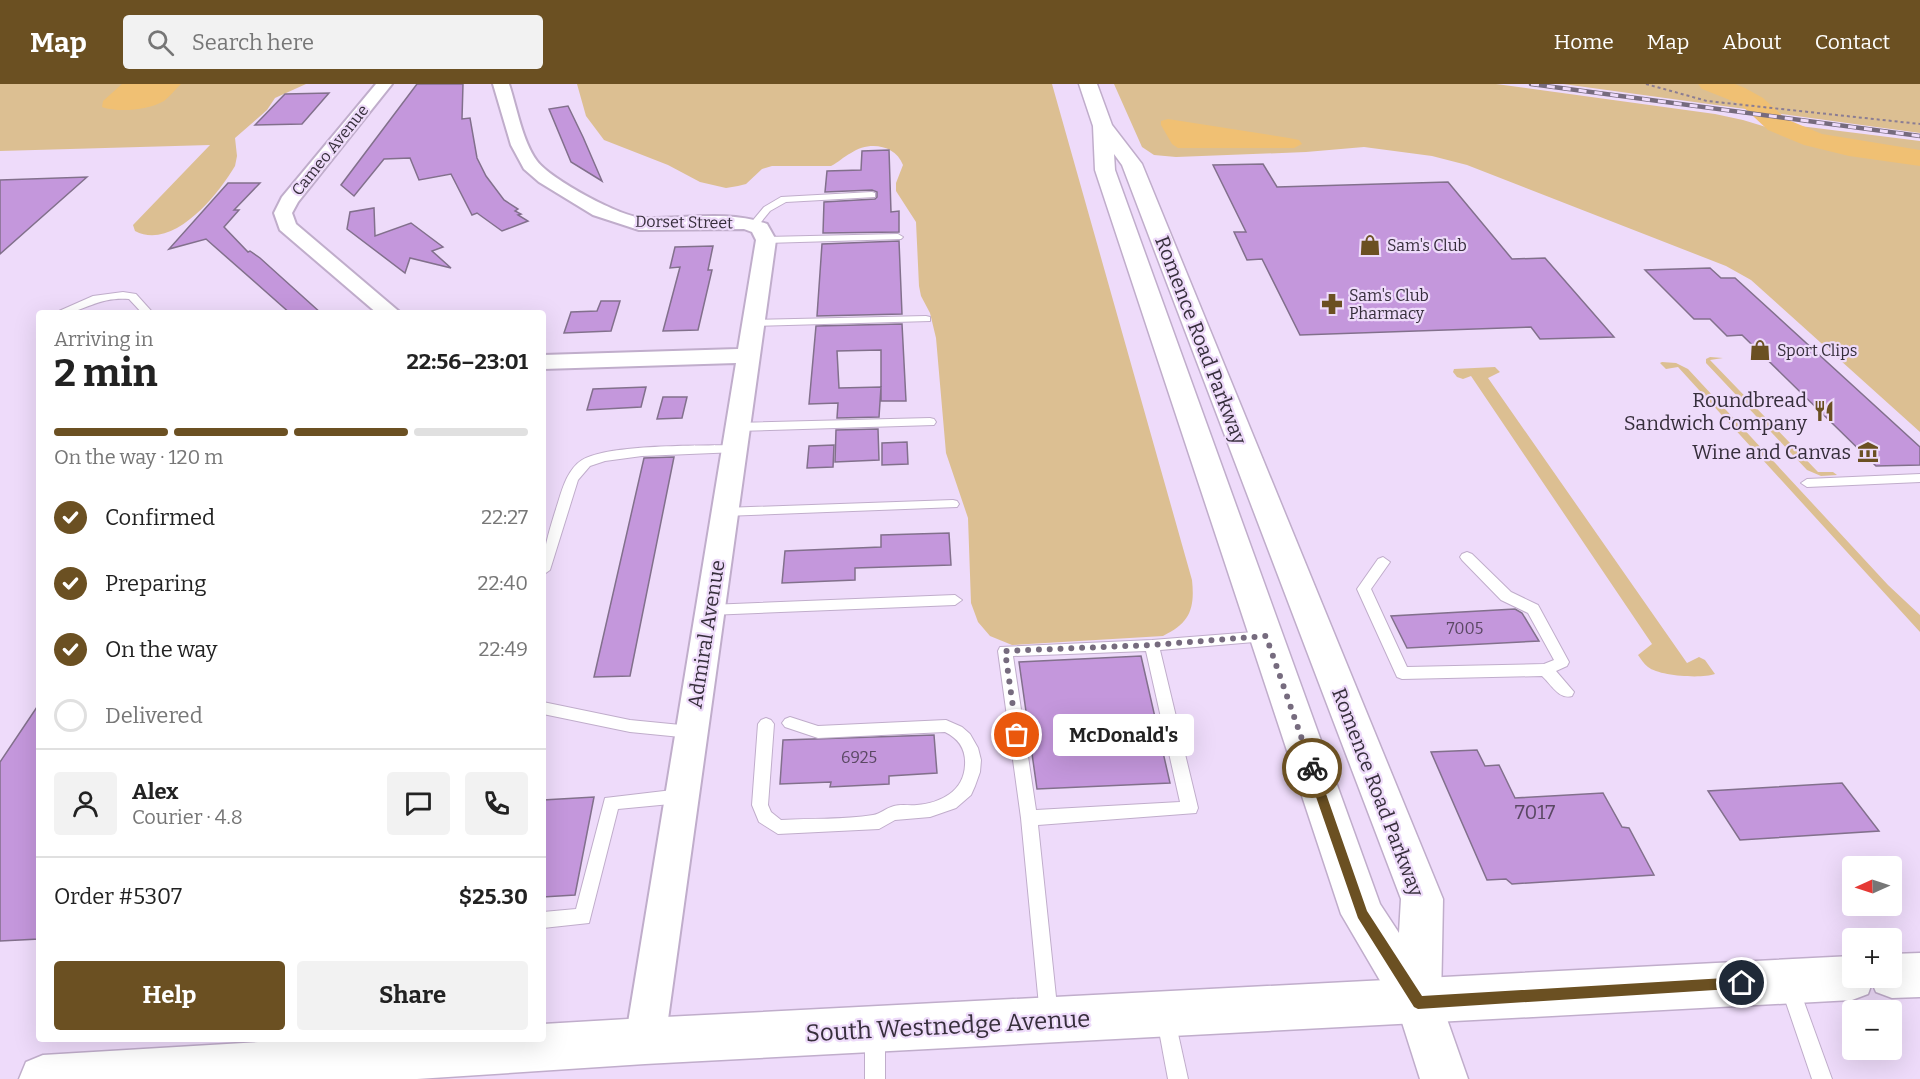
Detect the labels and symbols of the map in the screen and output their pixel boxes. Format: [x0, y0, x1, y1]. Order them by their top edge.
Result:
street label: Cameo Avenue [288, 101, 372, 199]
street label: Dorset Street [635, 212, 733, 232]
street label: Romence Road Parkway [1150, 232, 1252, 448]
shop icon: Sam's Club [1358, 233, 1382, 257]
place label: Sam's Club [1387, 236, 1467, 255]
place label: Sam's Club Pharmacy [1349, 286, 1429, 323]
pharmacy icon: Sam's Club Pharmacy [1320, 292, 1344, 316]
shop icon: Sport Clips [1748, 338, 1772, 362]
place label: Sport Clips [1777, 341, 1857, 360]
place label: Roundbread Sandwich Company [1624, 388, 1807, 435]
restaurant icon: Roundbread Sandwich Company [1812, 399, 1836, 423]
place label: Wine and Canvas [1692, 440, 1851, 464]
museum icon: Wine and Canvas [1856, 440, 1880, 464]
street label: Admiral Avenue [682, 558, 730, 710]
house number: 7005 [1447, 619, 1483, 638]
street label: Romence Road Parkway [1327, 684, 1429, 900]
pin [991, 709, 1042, 760]
callout: McDonald's [1053, 714, 1194, 756]
courier [1282, 738, 1342, 798]
house number: 6925 [841, 748, 877, 767]
house number: 7017 [1515, 800, 1555, 824]
north arrow [1842, 856, 1902, 916]
pin [1716, 957, 1767, 1008]
street label: South Westnedge Avenue [805, 1005, 1091, 1047]

